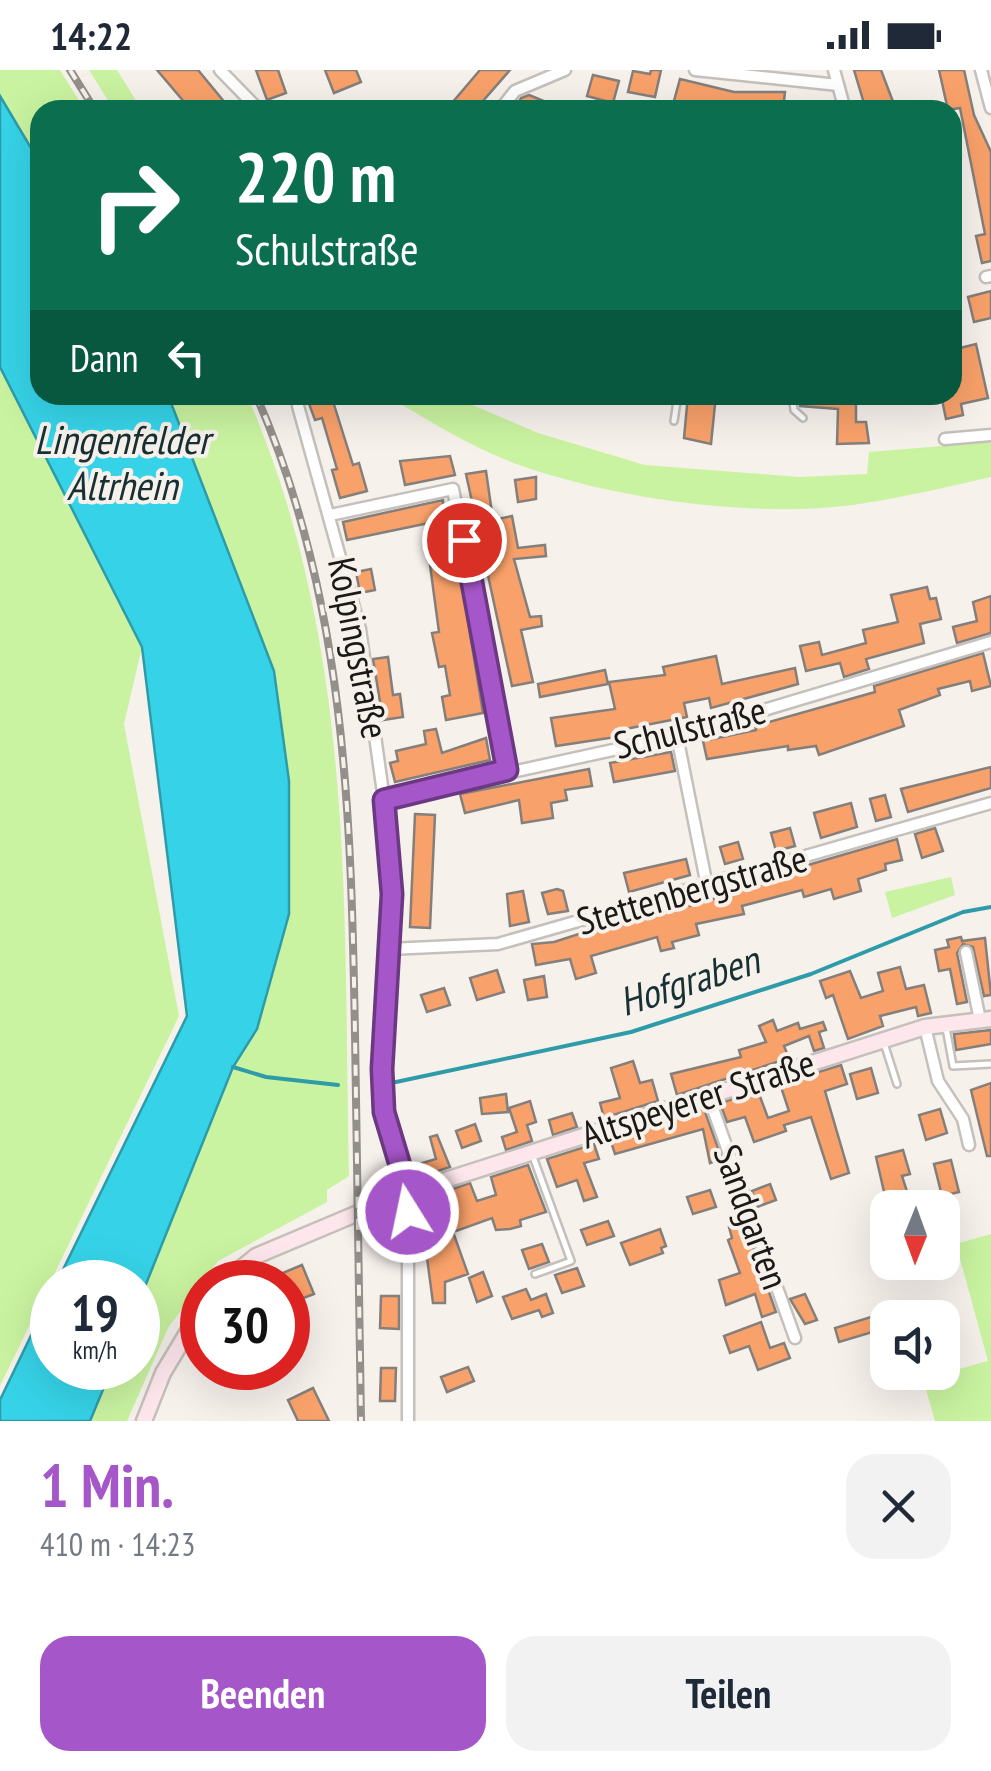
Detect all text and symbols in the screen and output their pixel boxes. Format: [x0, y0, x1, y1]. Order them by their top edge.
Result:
text: 14:22 [50, 11, 132, 60]
text: 220 m [235, 131, 396, 221]
icon: right [70, 140, 200, 270]
text: Schulstraße [235, 219, 419, 277]
icon: left [159, 330, 214, 385]
text: Dann [70, 333, 139, 382]
water label: Lingenfelder Altrhein [35, 413, 214, 511]
pin [422, 498, 507, 583]
icon: arrive [437, 513, 492, 568]
street label: Kolpingstraße [318, 553, 401, 742]
street label: Schulstraße [609, 684, 771, 769]
street label: Stettenbergstraße [571, 832, 812, 945]
water label: Hofgraben [612, 932, 767, 1027]
street label: Altspeyerer Straße [574, 1037, 821, 1158]
street label: Sandgarten [704, 1138, 801, 1295]
position arrow [356, 1160, 460, 1264]
north arrow [870, 1190, 960, 1280]
map controls [870, 1190, 960, 1390]
speed limit sign: 30 [180, 1260, 310, 1390]
text: 19 [71, 1280, 119, 1345]
button: sound [870, 1300, 960, 1390]
text: km/h [73, 1334, 117, 1366]
text: 1 Min. [40, 1446, 174, 1524]
button: close [846, 1454, 951, 1559]
text: 410 m · 14:23 [40, 1523, 195, 1565]
button: Beenden [40, 1636, 486, 1751]
button: Teilen [506, 1636, 951, 1751]

